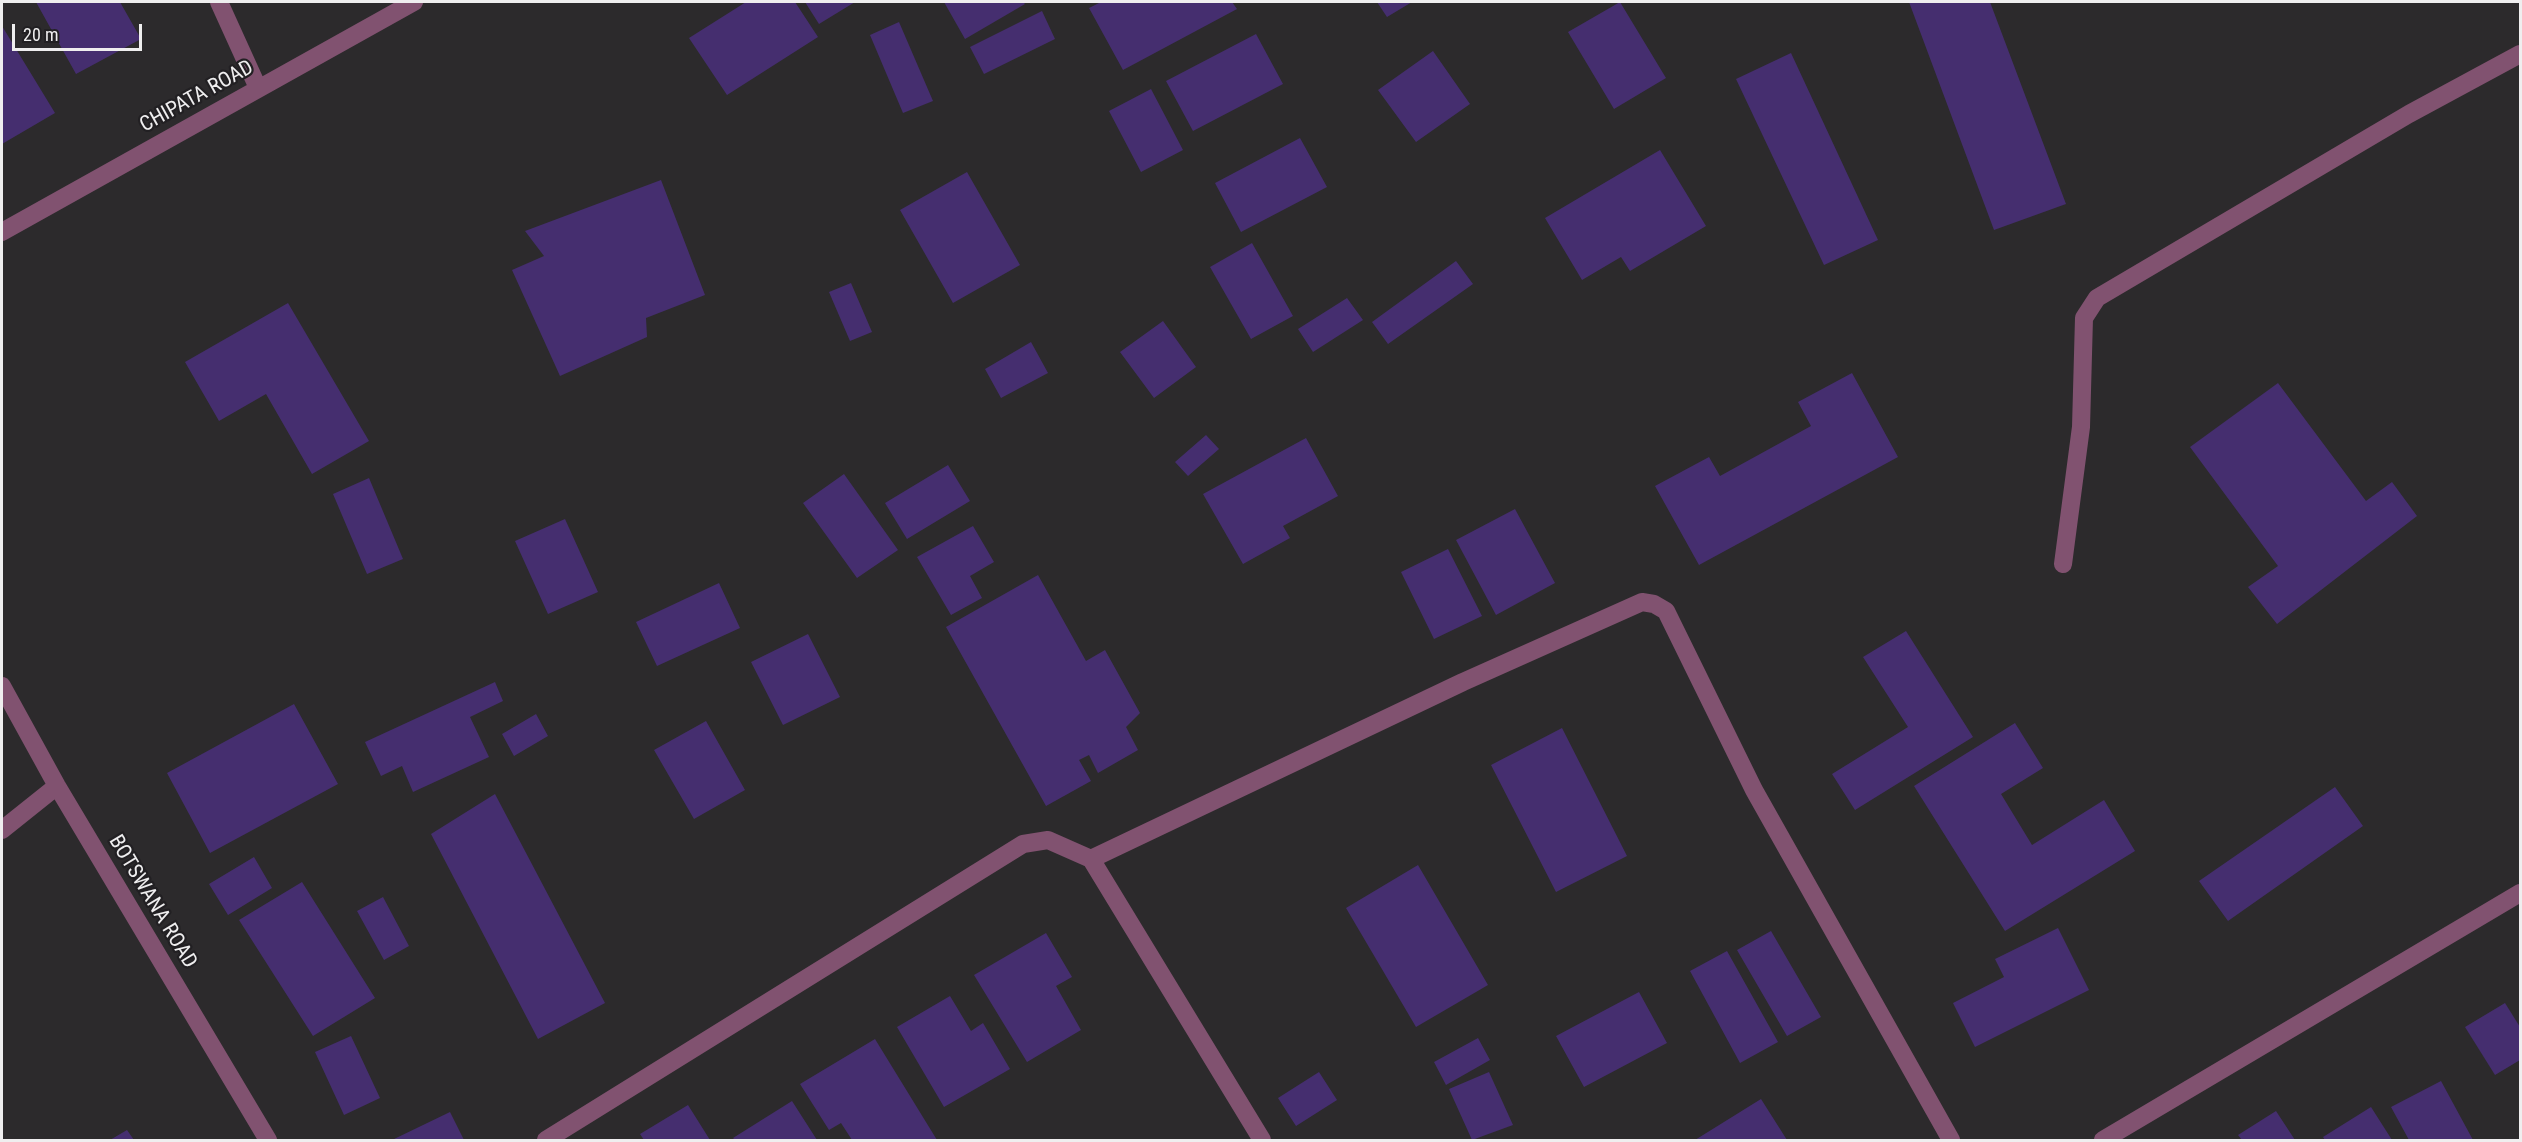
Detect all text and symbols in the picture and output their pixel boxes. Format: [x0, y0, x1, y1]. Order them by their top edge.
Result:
scale bar [15, 12, 146, 50]
text: 20 m [23, 24, 58, 45]
street label: CHIPATA ROAD [136, 55, 258, 139]
street label: BOTSWANA ROAD [102, 831, 202, 973]

